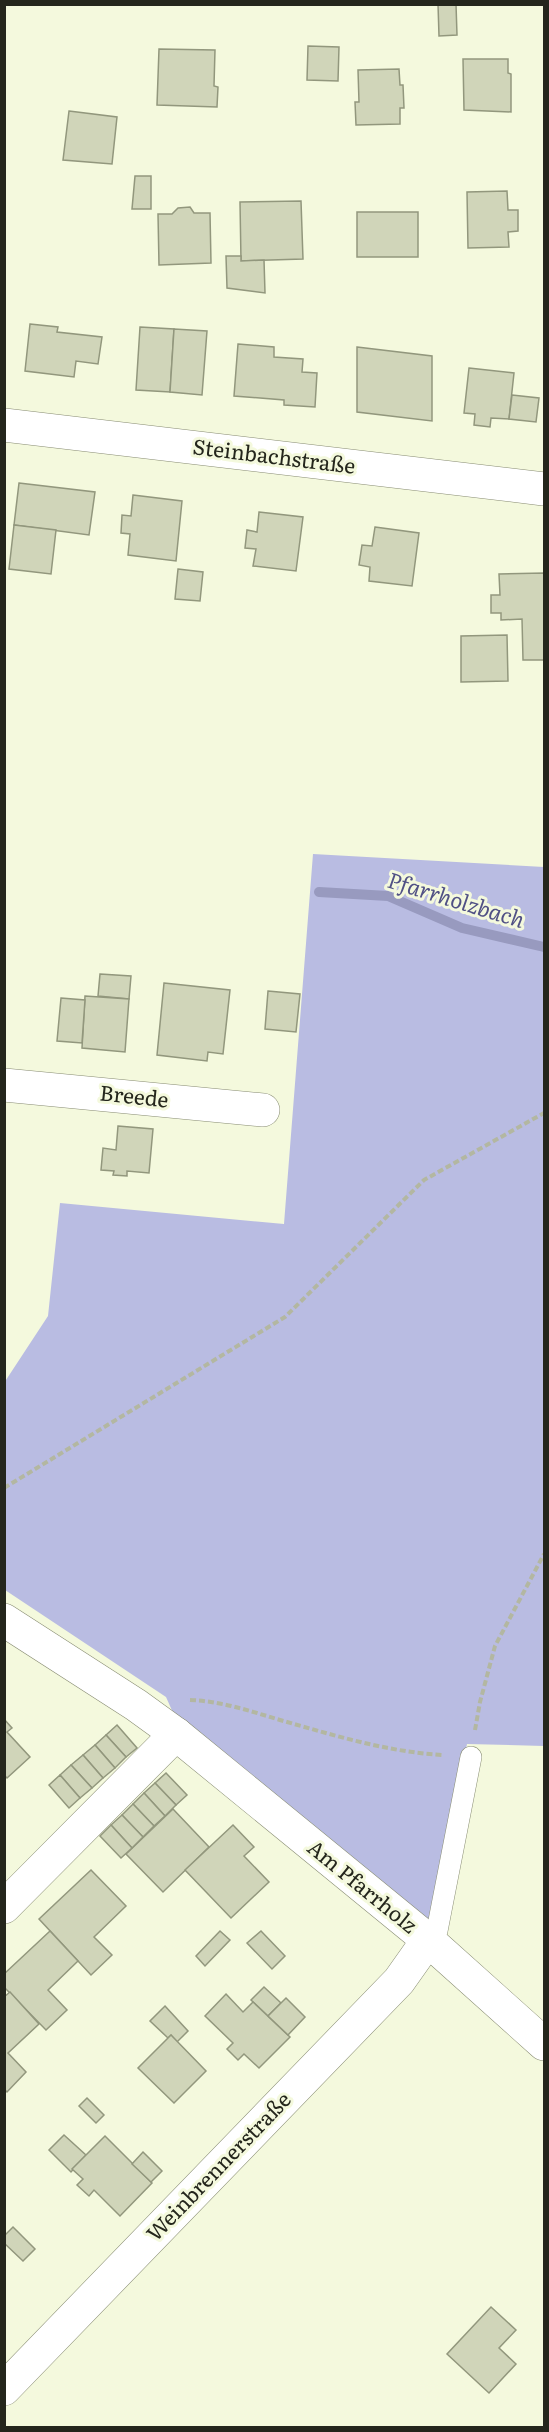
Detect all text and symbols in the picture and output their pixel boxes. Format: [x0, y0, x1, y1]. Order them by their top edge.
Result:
street label: Steinbachstraße [191, 429, 357, 480]
water label: Pfarrholzbach [384, 862, 529, 935]
street label: Breede [98, 1075, 170, 1114]
street label: Am Pfarrholz [302, 1831, 425, 1939]
street label: Weinbrennerstraße [138, 2084, 297, 2247]

